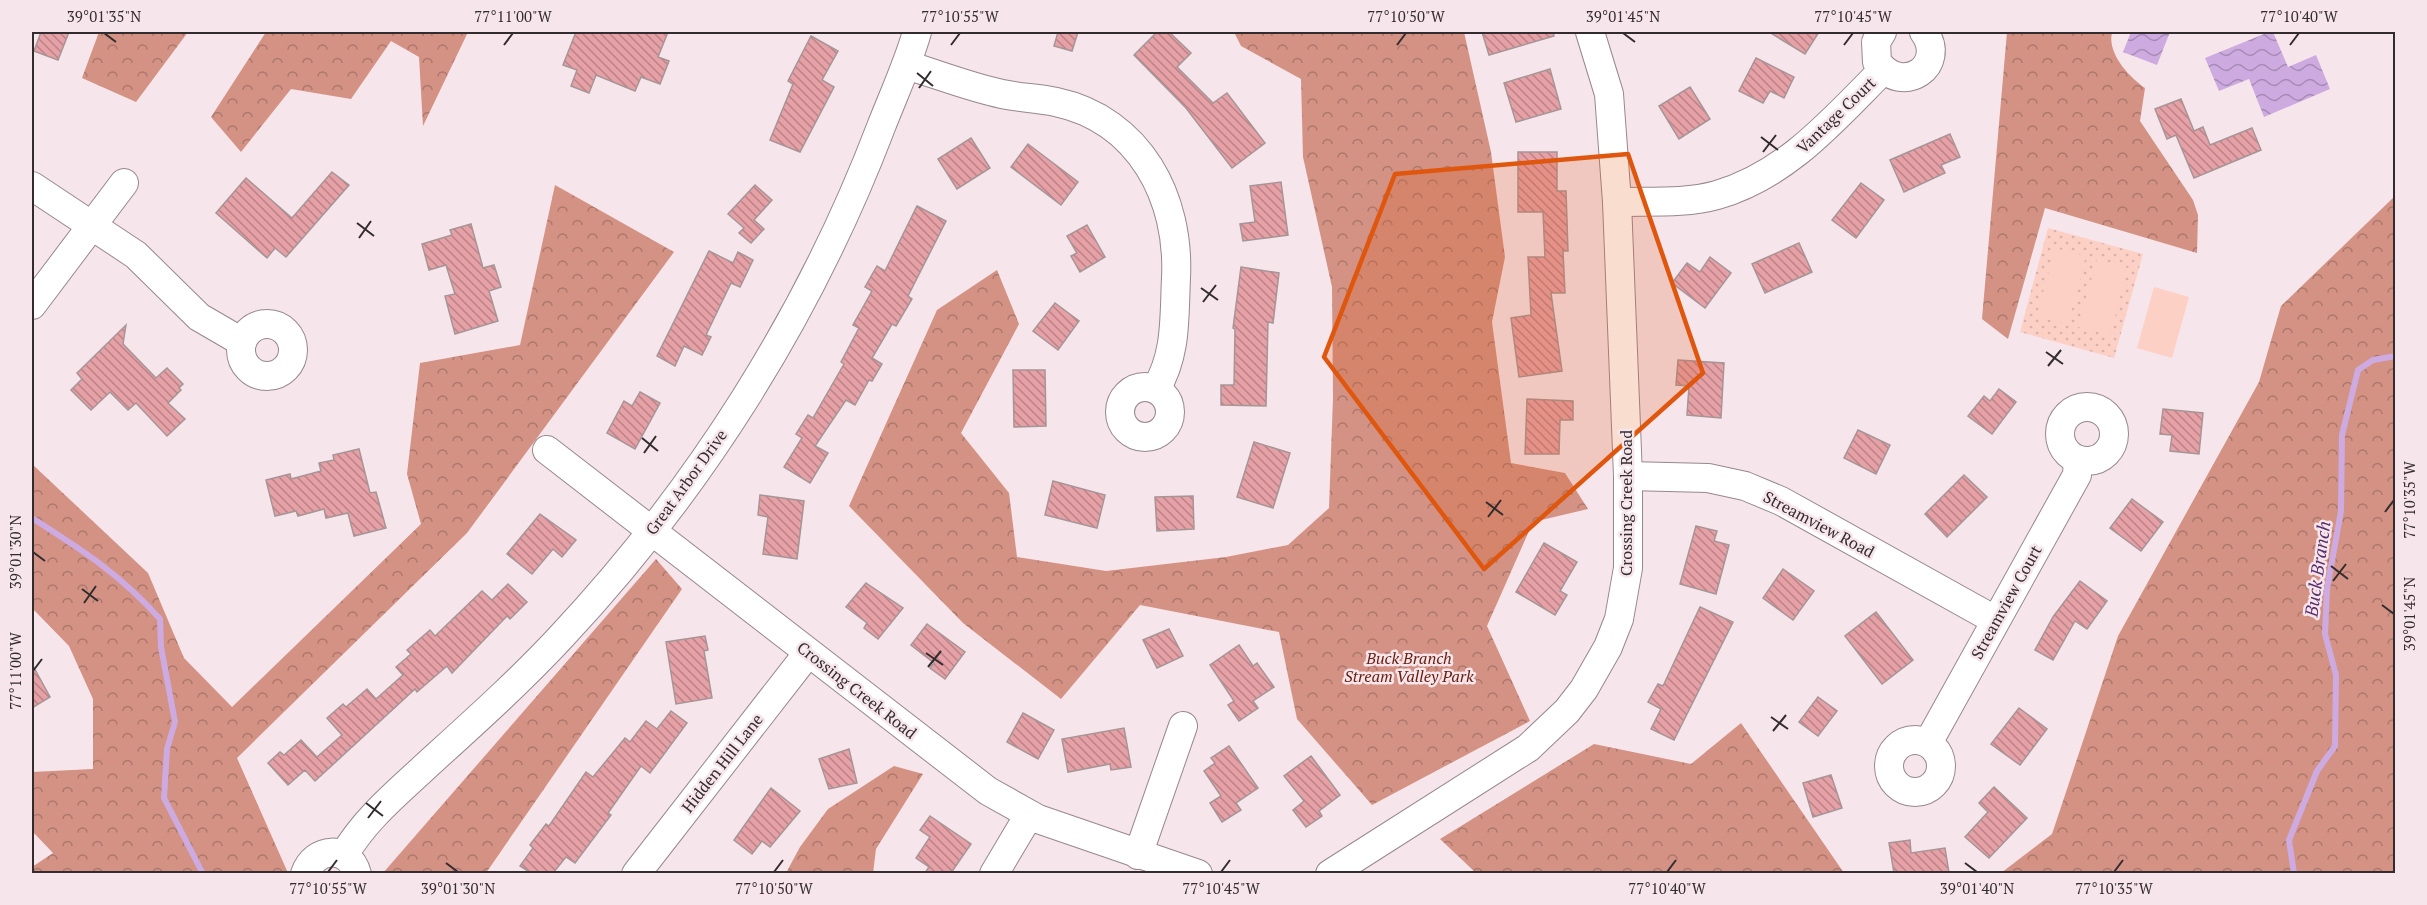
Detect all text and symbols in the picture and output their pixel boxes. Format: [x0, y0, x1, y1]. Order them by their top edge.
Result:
text: 39°01'35"N [67, 6, 141, 26]
text: 77°11'00"W [474, 6, 553, 26]
text: 77°10'55"W [921, 6, 1000, 26]
text: 77°10'50"W [1367, 6, 1446, 26]
text: 39°01'45"N [1586, 6, 1660, 26]
text: 77°10'45"W [1814, 6, 1893, 26]
text: 77°10'40"W [2260, 6, 2339, 26]
street label: Vantage Court [1792, 72, 1880, 158]
street label: Great Arbor Drive [640, 425, 732, 539]
street label: Crossing Creek Road [1615, 430, 1637, 576]
text: 77°10'35"W [2399, 460, 2419, 539]
street label: Streamview Road [1760, 485, 1878, 563]
text: 39°01'30"N [5, 515, 25, 589]
water label: Buck Branch [2298, 520, 2336, 619]
street label: Streamview Court [1966, 541, 2046, 663]
text: 39°01'45"N [2399, 577, 2419, 651]
text: 77°11'00"W [5, 631, 25, 710]
street label: Crossing Creek Road [793, 636, 921, 744]
park label: Buck Branch Stream Valley Park [1344, 647, 1474, 687]
street label: Hidden Hill Lane [676, 709, 768, 817]
text: 77°10'55"W [289, 878, 368, 898]
text: 39°01'30"N [421, 878, 495, 898]
text: 77°10'50"W [735, 878, 814, 898]
text: 77°10'45"W [1182, 878, 1261, 898]
text: 77°10'40"W [1628, 878, 1707, 898]
text: 39°01'40"N [1940, 878, 2014, 898]
text: 77°10'35"W [2075, 878, 2154, 898]

